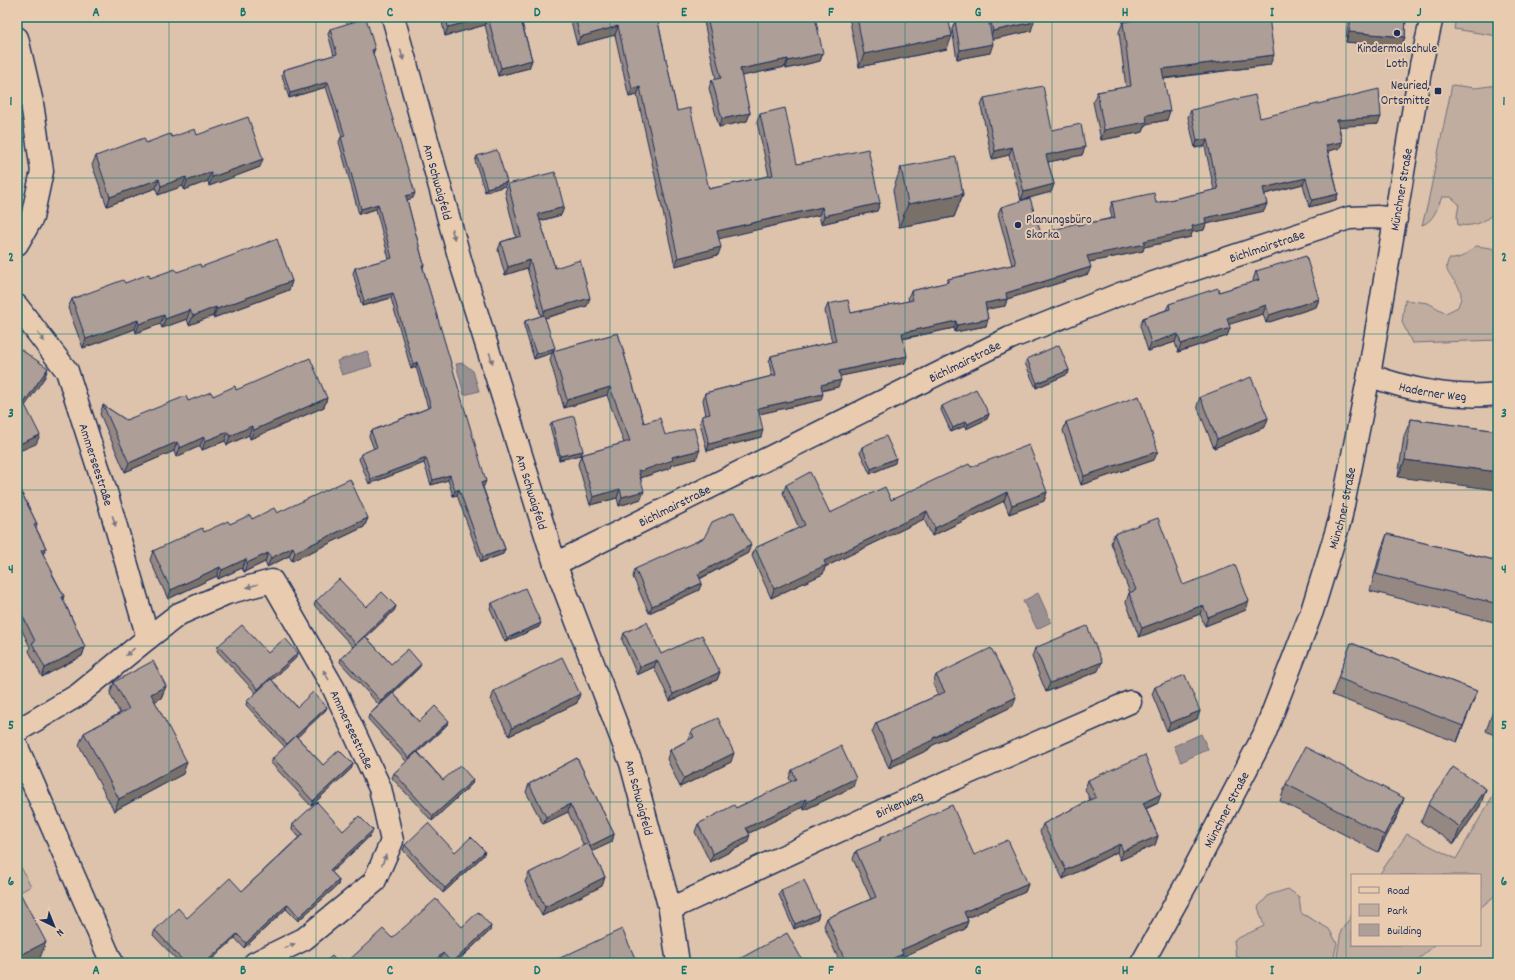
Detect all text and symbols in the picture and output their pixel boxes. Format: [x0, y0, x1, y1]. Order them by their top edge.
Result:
text: A [92, 4, 100, 23]
text: B [240, 4, 246, 23]
text: C [387, 4, 394, 23]
text: D [534, 4, 541, 23]
text: E [681, 4, 688, 23]
text: F [828, 4, 834, 23]
text: G [975, 4, 982, 23]
text: H [1122, 4, 1129, 23]
text: I [1270, 4, 1275, 23]
text: J [1417, 4, 1422, 23]
marker: Kindermalschule Loth [1392, 28, 1402, 38]
place label: Kindermalschule Loth [1357, 40, 1437, 74]
one-way arrow [400, 49, 406, 61]
place label: Neuried, Ortsmitte [1381, 77, 1430, 111]
marker: Neuried, Ortsmitte [1433, 86, 1443, 96]
text: 1 [10, 93, 13, 112]
text: 1 [1503, 93, 1506, 112]
street label: Am Schwaigfeld [417, 142, 456, 223]
street label: Münchner Straße [1386, 147, 1419, 232]
place label: Planungsbüro Skorka [1026, 211, 1092, 245]
marker: Planungsbüro Skorka [1013, 220, 1023, 230]
street label: Bichlmairstraße [1227, 226, 1308, 269]
one-way arrow [450, 228, 456, 240]
text: 2 [8, 249, 14, 268]
text: 2 [1501, 249, 1507, 268]
one-way arrow [36, 331, 45, 342]
street label: Bichlmairstraße [926, 337, 1005, 389]
one-way arrow [488, 353, 494, 365]
street label: Haderner Weg [1396, 378, 1467, 407]
text: 3 [8, 405, 14, 424]
text: 3 [1501, 405, 1507, 424]
street label: Ammerseestraße [73, 421, 117, 509]
street label: Am Schwaigfeld [509, 453, 551, 533]
street label: Münchner Straße [1325, 465, 1362, 552]
street label: Bichlmairstraße [636, 481, 715, 533]
one-way arrow [111, 515, 117, 527]
text: 4 [8, 561, 14, 580]
text: 4 [1501, 561, 1507, 580]
one-way arrow [245, 583, 257, 589]
one-way arrow [125, 647, 136, 656]
one-way arrow [323, 669, 330, 681]
street label: Ammerseestraße [324, 687, 377, 773]
text: 5 [8, 717, 14, 736]
text: 5 [1501, 717, 1507, 736]
street label: Am Schwaigfeld [618, 757, 657, 838]
street label: Münchner Straße [1200, 769, 1255, 852]
street label: Birkenweg [873, 787, 927, 825]
one-way arrow [381, 853, 387, 865]
text: 6 [8, 873, 15, 892]
text: 6 [1501, 873, 1508, 892]
legend [1351, 874, 1481, 946]
text: Road [1387, 883, 1409, 900]
text: Park [1387, 903, 1408, 920]
north arrow [34, 906, 74, 946]
text: Building [1387, 923, 1422, 940]
text: N [52, 924, 67, 940]
one-way arrow [284, 943, 296, 949]
text: A [92, 962, 100, 980]
text: B [240, 962, 246, 980]
text: C [387, 962, 394, 980]
text: D [534, 962, 541, 980]
text: E [681, 962, 688, 980]
text: F [828, 962, 834, 980]
text: G [975, 962, 982, 980]
text: H [1122, 962, 1129, 980]
text: I [1270, 962, 1275, 980]
text: J [1417, 962, 1422, 980]

